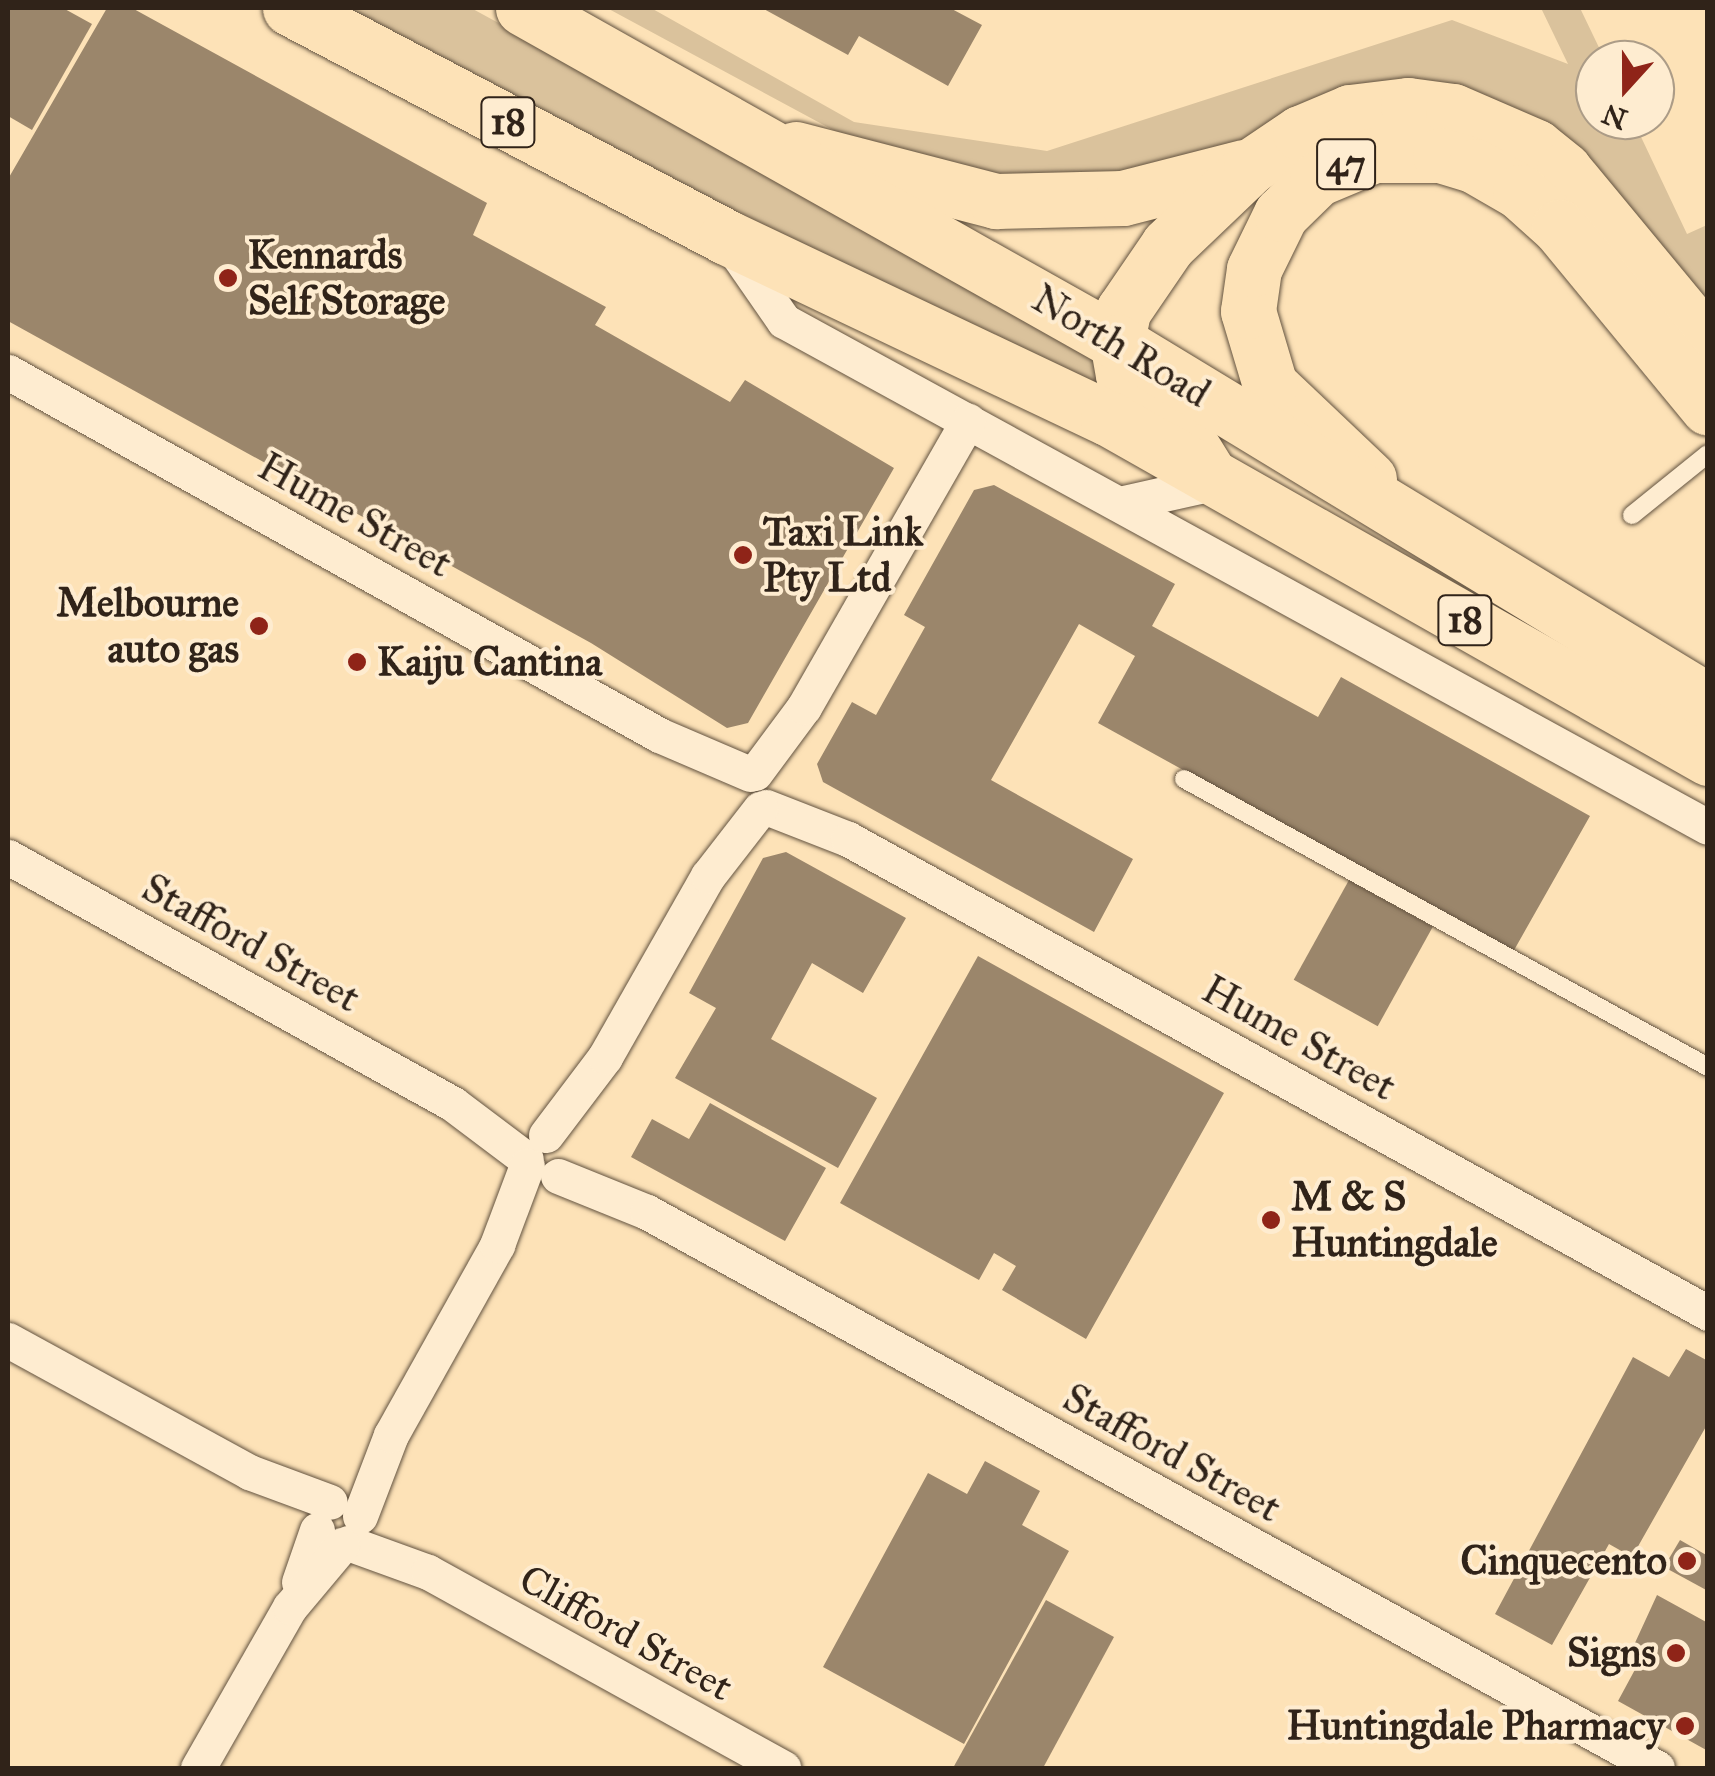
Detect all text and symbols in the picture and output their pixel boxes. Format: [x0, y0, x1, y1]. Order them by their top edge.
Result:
north arrow [1575, 40, 1675, 140]
road number: 18 [478, 89, 538, 155]
text: N [1597, 96, 1632, 137]
road number: 47 [1316, 131, 1376, 197]
place label: Kennards Self Storage [248, 231, 445, 325]
marker: Kennards Self Storage [217, 267, 239, 289]
street label: North Road [1023, 274, 1219, 418]
street label: Hume Street [250, 442, 460, 588]
place label: Taxi Link Pty Ltd [763, 508, 923, 602]
marker: Taxi Link Pty Ltd [732, 544, 754, 566]
place label: Melbourne auto gas [56, 579, 239, 673]
road number: 18 [1435, 587, 1495, 653]
marker: Melbourne auto gas [248, 615, 270, 637]
place label: Kaiju Cantina [377, 638, 602, 686]
marker: Kaiju Cantina [346, 651, 368, 673]
street label: Stafford Street [134, 864, 368, 1022]
street label: Hume Street [1194, 965, 1404, 1111]
place label: M & S Huntingdale [1291, 1173, 1498, 1267]
marker: M & S Huntingdale [1260, 1209, 1282, 1231]
street label: Stafford Street [1055, 1374, 1289, 1532]
place label: Cinquecento [1460, 1537, 1667, 1585]
marker: Cinquecento [1676, 1550, 1698, 1572]
street label: Clifford Street [511, 1555, 741, 1711]
place label: Signs [1567, 1629, 1656, 1677]
marker: Signs [1665, 1642, 1687, 1664]
place label: Huntingdale Pharmacy [1287, 1702, 1665, 1750]
marker: Huntingdale Pharmacy [1674, 1715, 1696, 1737]

